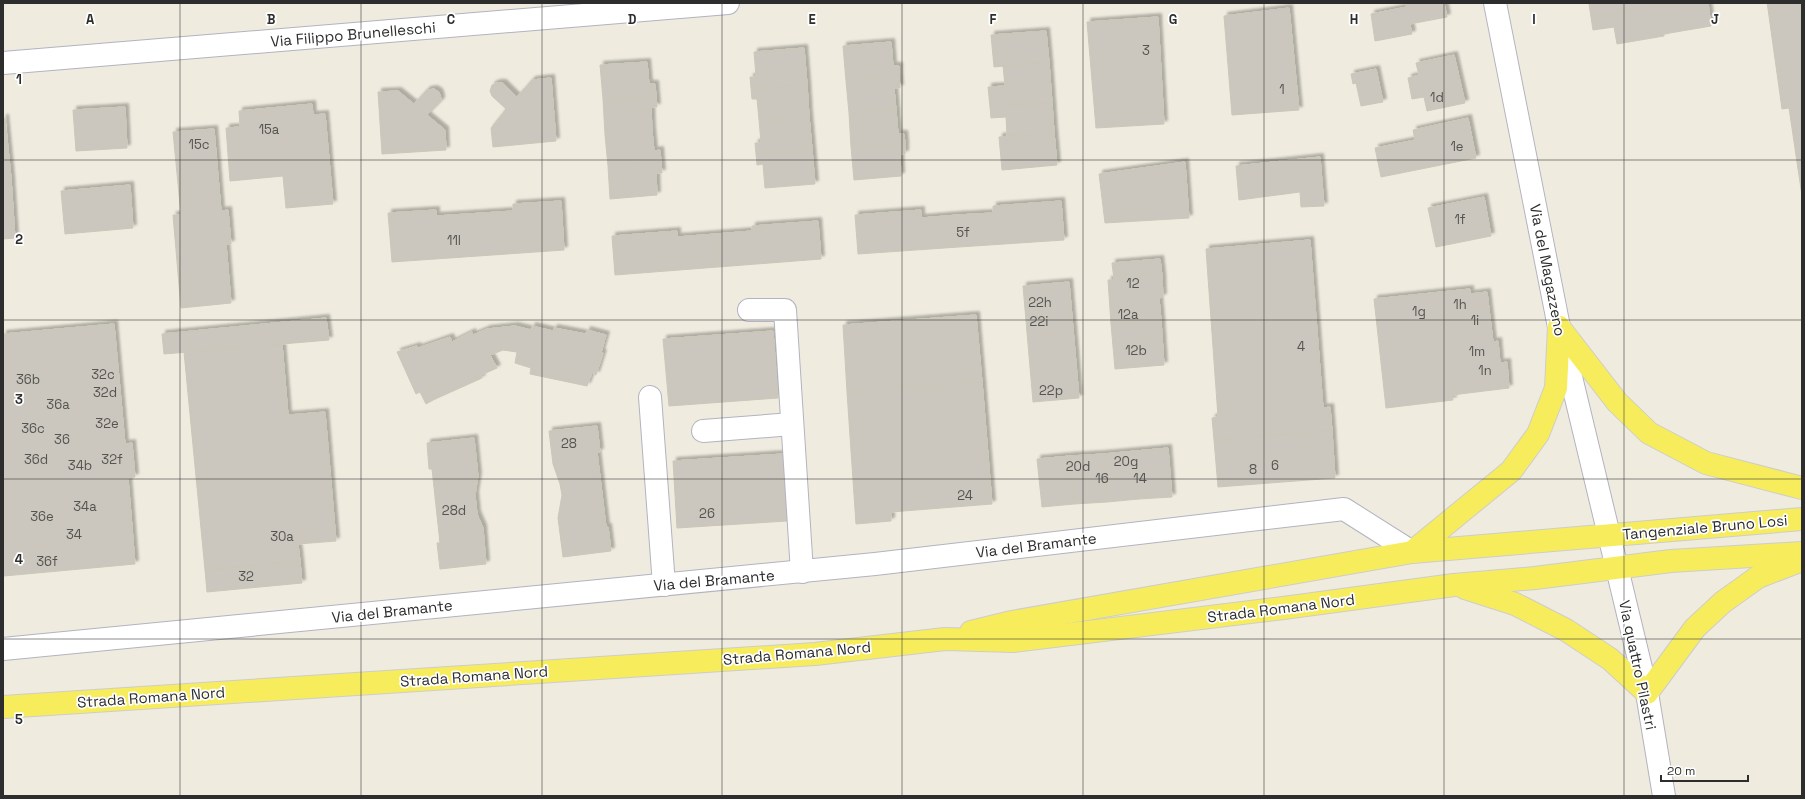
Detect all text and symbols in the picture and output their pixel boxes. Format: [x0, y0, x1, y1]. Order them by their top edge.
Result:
text: A [86, 11, 95, 28]
text: C [447, 11, 455, 28]
text: D [628, 11, 637, 28]
text: E [808, 11, 816, 28]
text: F [990, 11, 997, 28]
text: G [1169, 11, 1177, 28]
text: H [1350, 11, 1358, 28]
text: I [1532, 11, 1536, 28]
text: J [1711, 11, 1719, 28]
street label: Via Filippo Brunelleschi [270, 18, 436, 50]
house number: 3 [1142, 42, 1150, 59]
text: 1 [16, 71, 22, 88]
house number: 1 [1279, 81, 1285, 98]
house number: 1d [1430, 89, 1444, 106]
house number: 15a [259, 121, 280, 138]
house number: 15c [189, 136, 210, 153]
house number: 1e [1450, 138, 1464, 155]
street label: Via del Magazzeno [1526, 202, 1570, 338]
house number: 1f [1454, 211, 1466, 228]
house number: 5f [956, 224, 970, 241]
text: 2 [15, 231, 23, 248]
house number: 11l [447, 232, 461, 249]
house number: 12 [1126, 275, 1140, 292]
house number: 22h [1028, 294, 1052, 311]
house number: 1h [1453, 296, 1467, 313]
house number: 1g [1412, 303, 1426, 320]
house number: 12a [1118, 306, 1139, 323]
house number: 1i [1471, 312, 1479, 329]
house number: 22i [1030, 313, 1048, 330]
house number: 4 [1297, 338, 1305, 355]
house number: 12b [1125, 342, 1147, 359]
house number: 1m [1469, 343, 1485, 360]
house number: 1n [1478, 362, 1492, 379]
house number: 32c [91, 366, 115, 383]
house number: 36b [16, 371, 40, 388]
house number: 22p [1039, 382, 1063, 399]
house number: 32d [93, 384, 117, 401]
text: 3 [15, 391, 23, 408]
house number: 36a [46, 396, 70, 413]
house number: 32e [95, 415, 119, 432]
house number: 36c [21, 420, 45, 437]
house number: 36 [54, 431, 70, 448]
house number: 28 [561, 435, 577, 452]
house number: 36d [24, 451, 48, 468]
house number: 32f [101, 451, 123, 468]
house number: 20g [1114, 453, 1138, 470]
house number: 34b [68, 457, 92, 474]
house number: 6 [1271, 457, 1279, 474]
house number: 20d [1066, 458, 1090, 475]
house number: 8 [1249, 461, 1257, 478]
house number: 16 [1095, 470, 1109, 487]
house number: 14 [1133, 470, 1147, 487]
house number: 24 [957, 487, 973, 504]
house number: 34a [73, 498, 97, 515]
house number: 28d [442, 502, 466, 519]
house number: 26 [699, 505, 715, 522]
house number: 36e [30, 508, 54, 525]
street label: Tangenziale Bruno Losi [1622, 510, 1788, 544]
house number: 34 [66, 526, 82, 543]
house number: 30a [270, 528, 294, 545]
street label: Via del Bramante [975, 528, 1098, 562]
text: 4 [15, 551, 23, 568]
house number: 36f [36, 553, 58, 570]
street label: Via del Bramante [653, 565, 775, 595]
house number: 32 [238, 568, 254, 585]
street label: Strada Romana Nord [1206, 590, 1356, 626]
street label: Via del Bramante [331, 595, 454, 627]
street label: Via quattro Pilastri [1615, 598, 1661, 732]
street label: Strada Romana Nord [722, 637, 872, 669]
street label: Strada Romana Nord [399, 661, 549, 691]
street label: Strada Romana Nord [76, 682, 226, 712]
text: 5 [15, 711, 23, 728]
scale bar [1661, 757, 1748, 783]
text: 20 m [1667, 763, 1695, 779]

